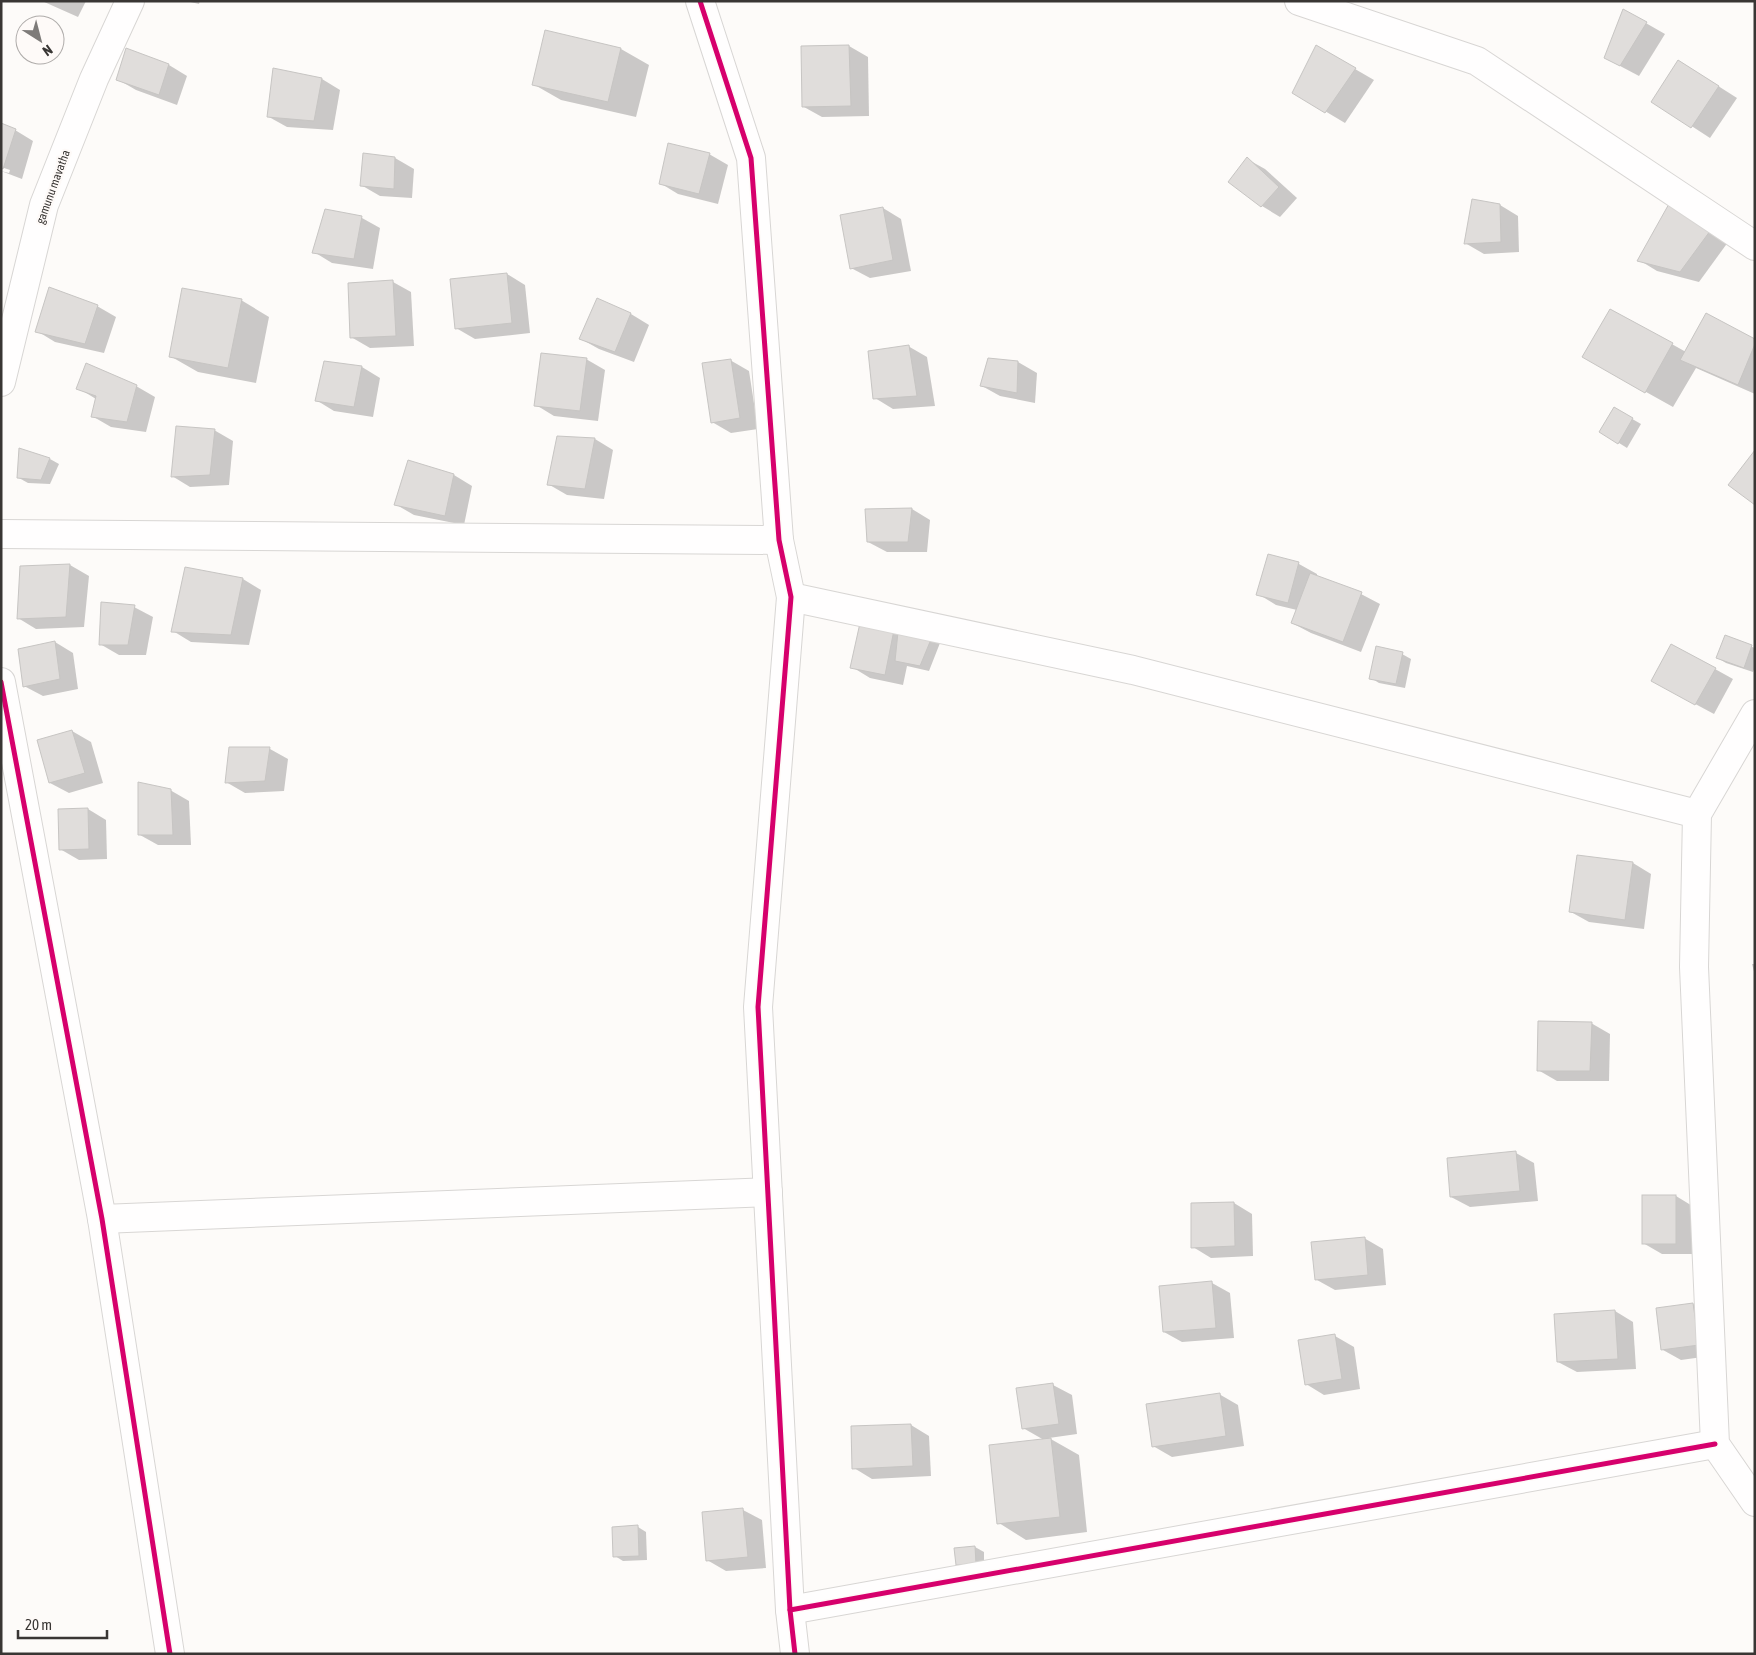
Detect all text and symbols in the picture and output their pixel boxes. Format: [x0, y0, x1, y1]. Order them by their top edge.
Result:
north arrow [15, 15, 65, 65]
text: N [40, 42, 56, 59]
street label: gamunu mavatha [33, 148, 73, 226]
scale bar [18, 1608, 106, 1640]
text: 20 m [25, 1616, 52, 1633]

